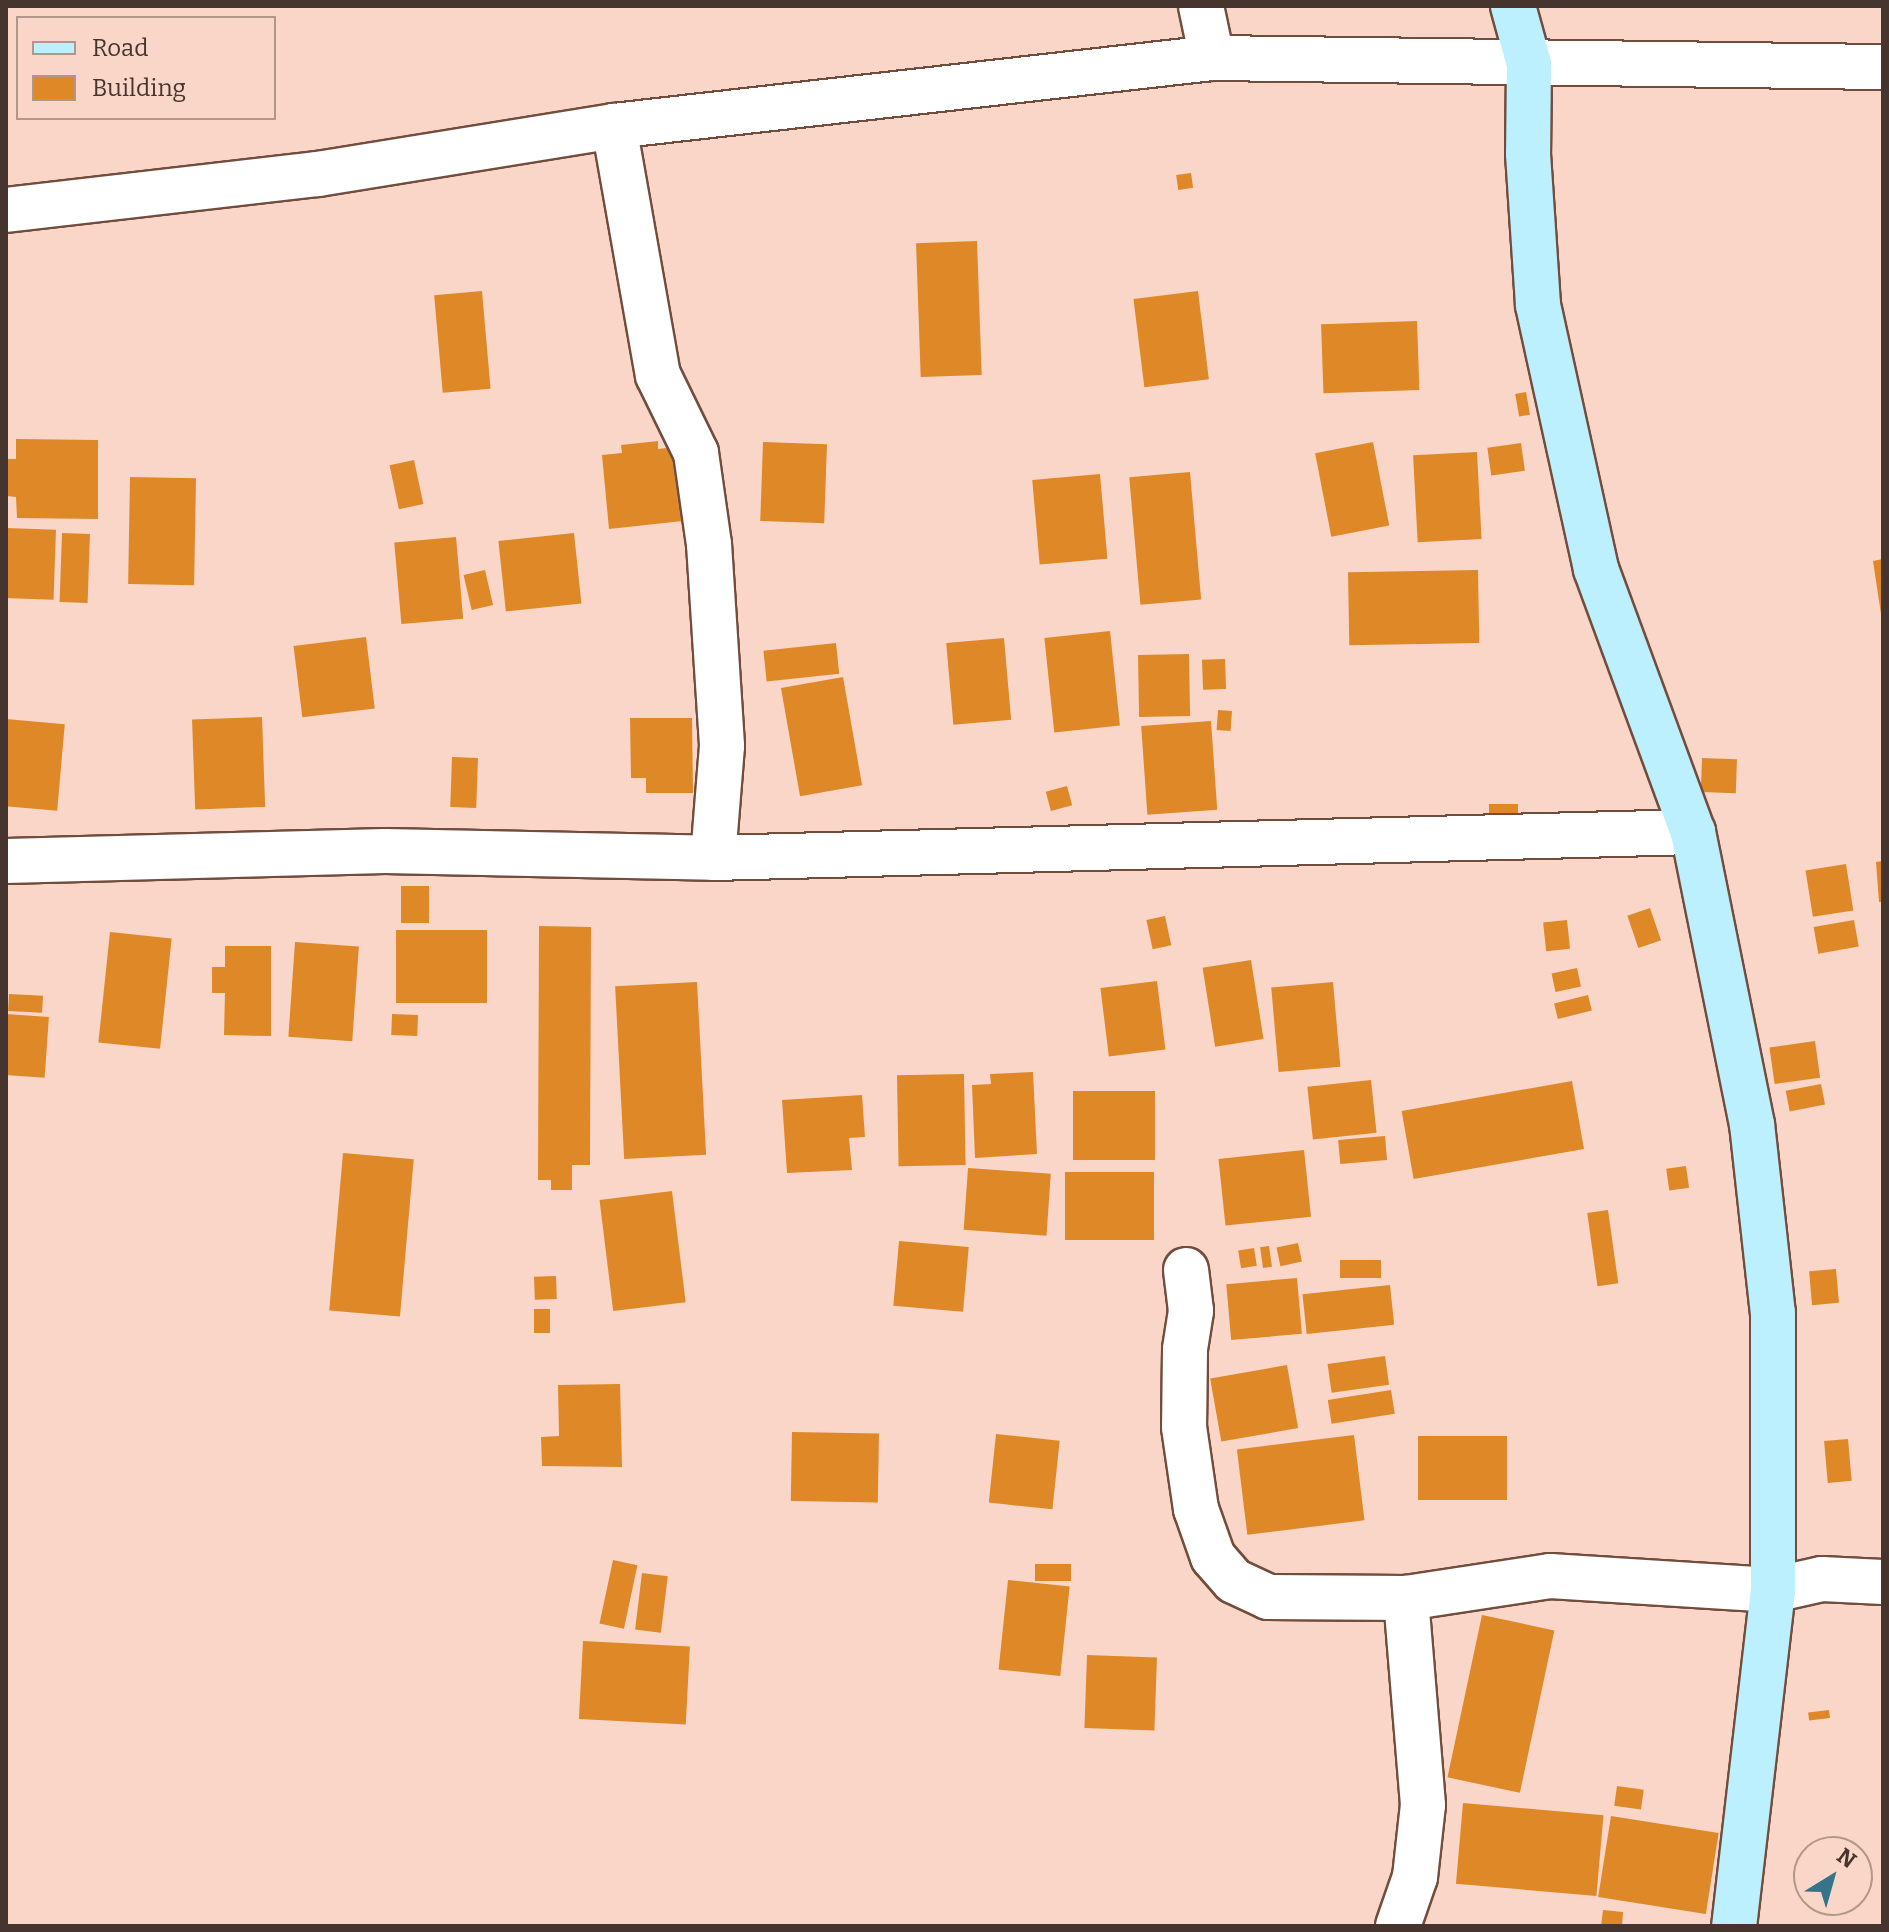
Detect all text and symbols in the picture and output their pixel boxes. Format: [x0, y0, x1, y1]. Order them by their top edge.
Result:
legend [16, 16, 276, 120]
text: Road [92, 34, 148, 62]
text: Building [92, 74, 186, 102]
north arrow [1793, 1836, 1873, 1916]
text: N [1832, 1842, 1861, 1874]

